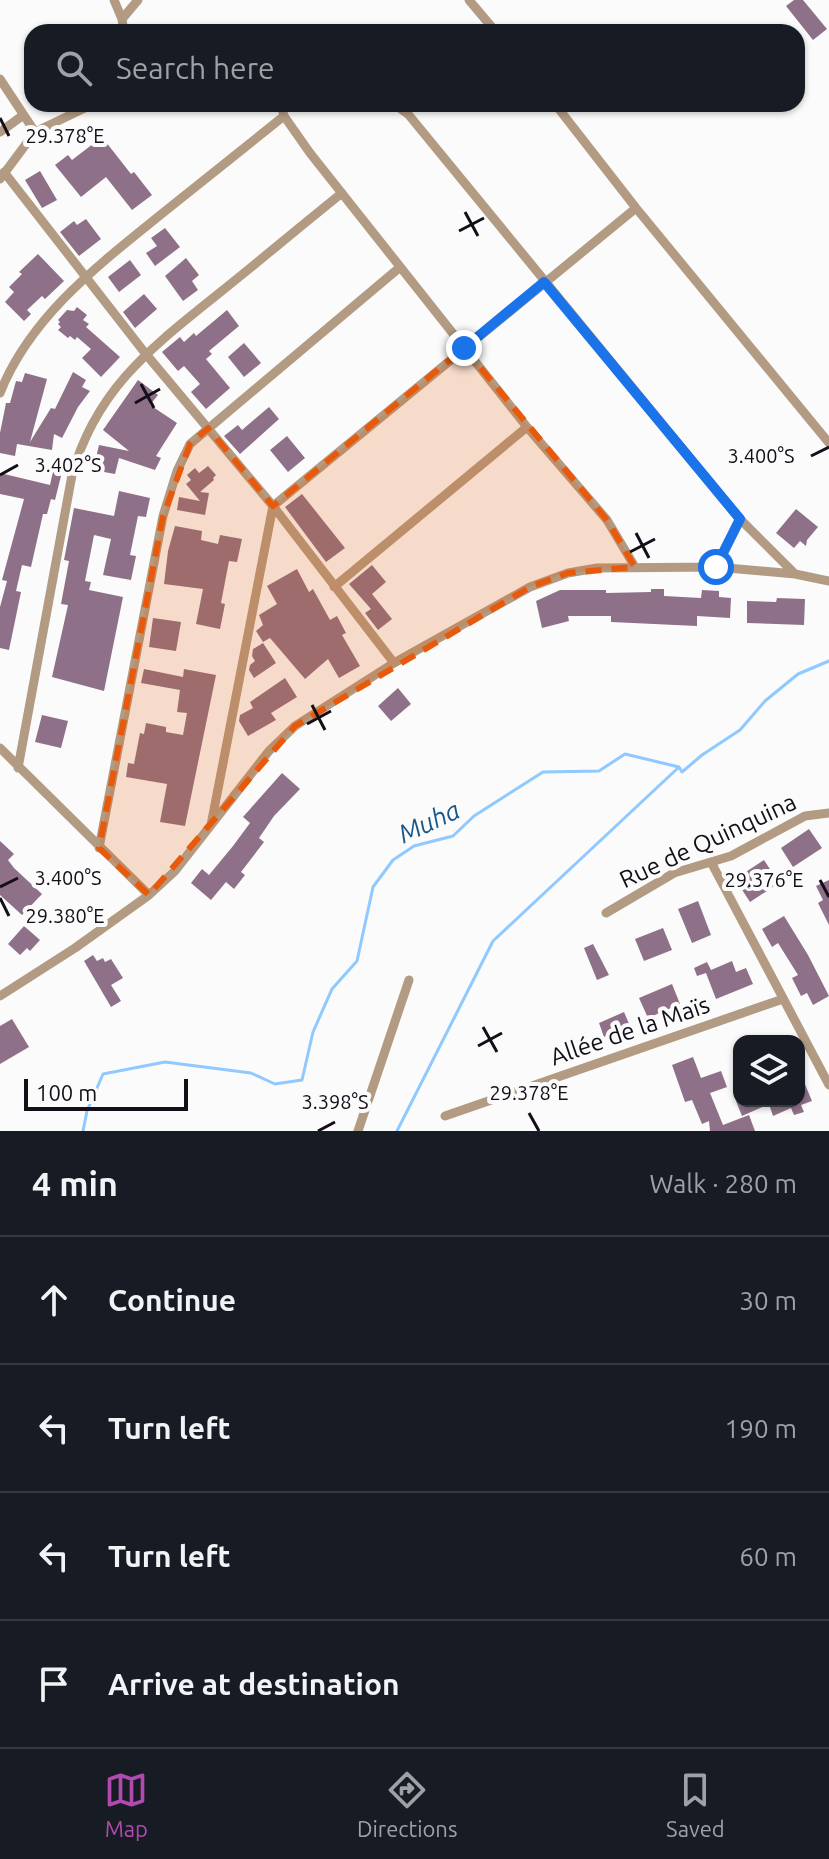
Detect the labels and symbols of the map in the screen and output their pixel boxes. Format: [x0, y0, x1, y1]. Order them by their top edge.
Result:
text: 29.378°E [26, 124, 105, 147]
route end [446, 330, 482, 366]
text: 3.400°S [728, 444, 794, 467]
text: 3.402°S [35, 453, 101, 476]
route start [698, 549, 734, 585]
street label: Rue de Quinquina [615, 788, 800, 893]
water label: Muha [393, 795, 464, 848]
text: 3.400°S [35, 866, 101, 889]
text: 29.376°E [725, 868, 804, 891]
text: 29.380°E [26, 904, 105, 927]
street label: Allée de la Maïs [547, 991, 713, 1070]
scale bar [24, 1075, 188, 1111]
text: 29.378°E [490, 1081, 569, 1104]
text: 3.398°S [302, 1090, 368, 1113]

